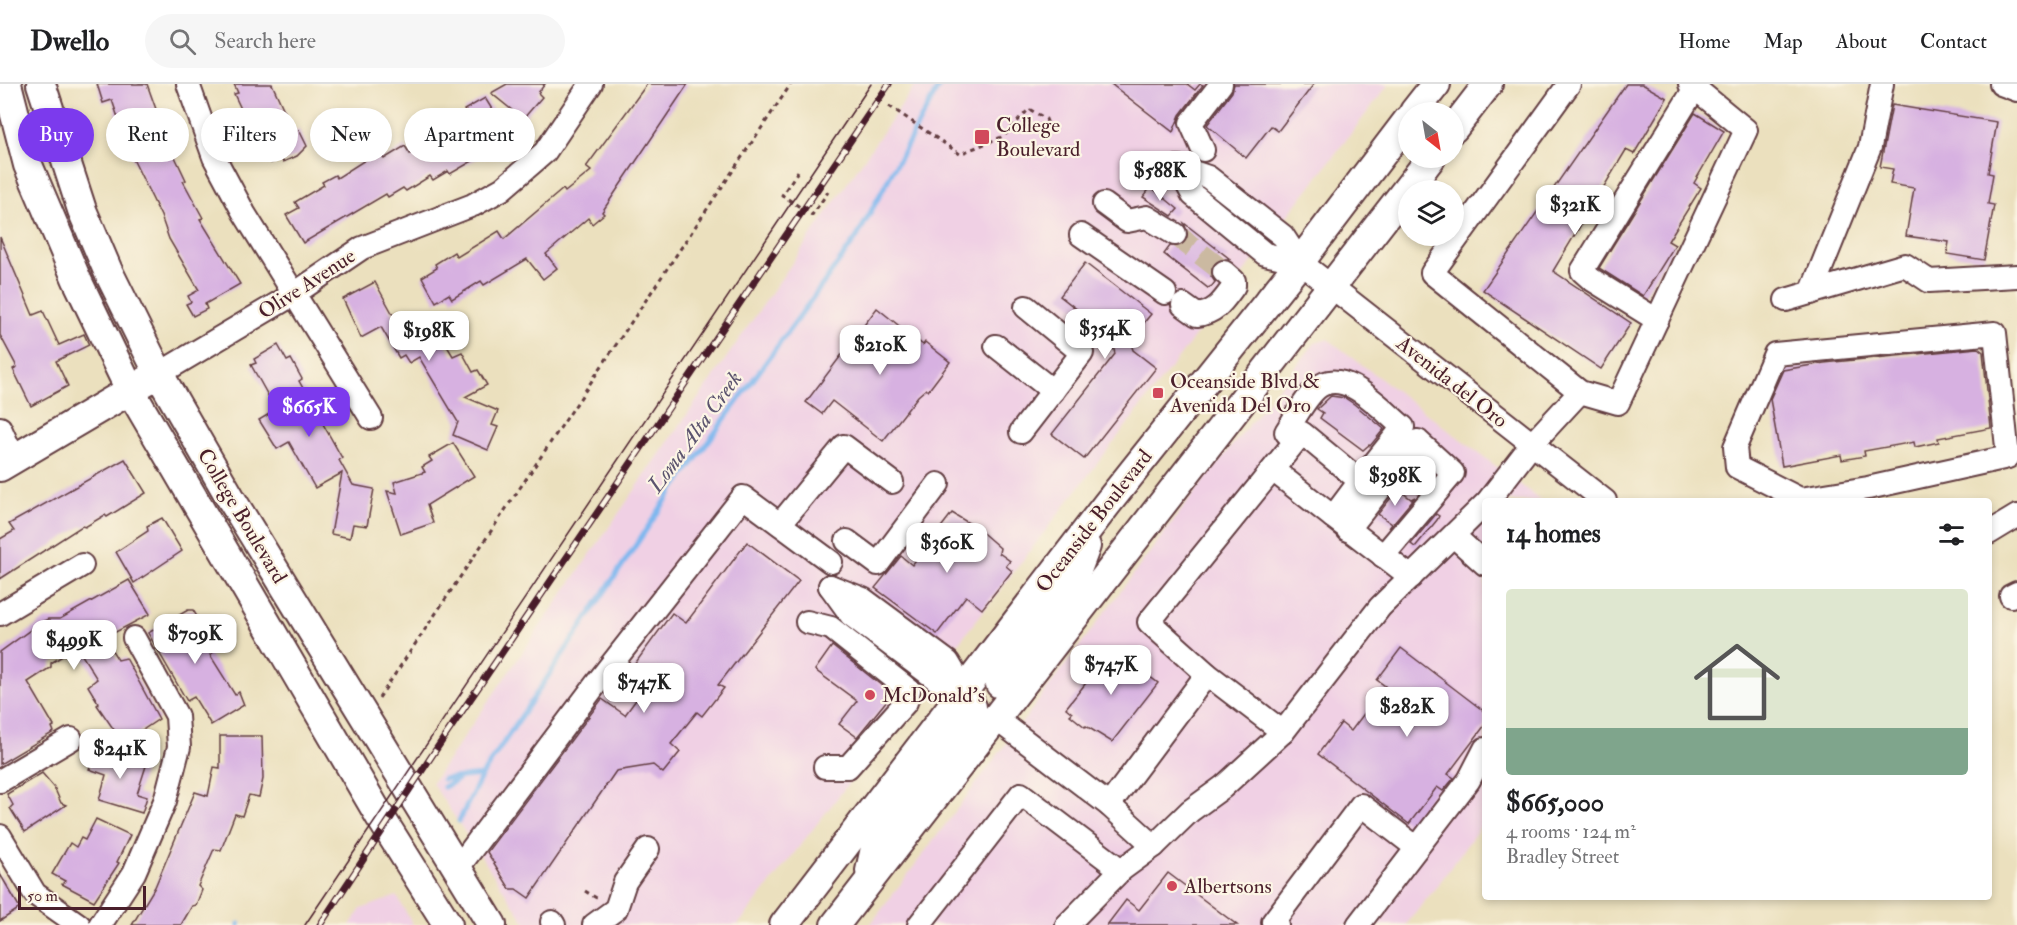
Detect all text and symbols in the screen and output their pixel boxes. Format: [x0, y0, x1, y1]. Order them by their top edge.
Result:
search box [145, 14, 565, 68]
text: Dwello [30, 24, 109, 59]
icon: search [166, 25, 199, 58]
text: Search here [214, 27, 316, 55]
text: Home [1678, 28, 1730, 55]
text: Map [1763, 28, 1803, 55]
text: About [1836, 28, 1887, 55]
text: Contact [1920, 28, 1987, 55]
north arrow [1398, 102, 1464, 168]
map controls [1398, 102, 1464, 246]
chip: Buy [18, 108, 94, 162]
chip: Rent [106, 108, 189, 162]
chip: Filters [201, 108, 298, 162]
chip: New [310, 108, 392, 162]
chip: Apartment [404, 108, 535, 162]
place label: College Boulevard [996, 112, 1081, 163]
marker: College Boulevard [973, 128, 991, 146]
pin: $588K [1118, 151, 1202, 202]
text: $588K [1134, 158, 1186, 183]
button: layers [1398, 180, 1464, 246]
pin: $321K [1533, 185, 1617, 236]
text: $321K [1550, 192, 1600, 217]
street label: Olive Avenue [253, 242, 361, 325]
pin: $354K [1063, 309, 1147, 360]
pin: $198K [387, 311, 471, 362]
text: $354K [1079, 316, 1131, 341]
text: $198K [403, 318, 455, 343]
pin: $210K [838, 325, 922, 376]
street label: Avenida del Oro [1390, 329, 1513, 434]
text: $210K [854, 332, 906, 357]
water label: Loma Alta Creek [641, 366, 748, 499]
place label: Oceanside Blvd & Avenida Del Oro [1169, 368, 1320, 419]
marker: Oceanside Blvd & Avenida Del Oro [1151, 386, 1165, 400]
pin: $665K [267, 387, 351, 438]
text: $665K [282, 394, 336, 419]
street label: Oceanside Boulevard [1030, 443, 1159, 598]
street label: College Boulevard [191, 444, 293, 589]
pin: $398K [1353, 456, 1437, 507]
text: $398K [1369, 463, 1421, 488]
text: 14 homes [1506, 518, 1601, 550]
icon: filters [1935, 518, 1968, 551]
pin: $360K [905, 523, 989, 574]
text: $360K [920, 530, 974, 555]
pin: $709K [153, 614, 237, 665]
pin: $499K [32, 620, 116, 671]
text: $709K [168, 621, 222, 646]
text: $499K [46, 627, 102, 652]
icon: home [1683, 628, 1791, 736]
pin: $747K [1069, 645, 1153, 696]
text: $747K [1084, 652, 1138, 677]
pin: $747K [602, 663, 686, 714]
text: $747K [617, 670, 671, 695]
place label: McDonald's [882, 682, 985, 709]
pin: $282K [1365, 687, 1449, 738]
marker: McDonald's [863, 688, 877, 702]
text: $282K [1380, 694, 1434, 719]
pin: $241K [78, 729, 162, 780]
text: $241K [93, 736, 147, 761]
text: $665,000 [1506, 787, 1604, 819]
text: 4 rooms · 124 m² [1506, 819, 1636, 844]
text: Bradley Street [1506, 844, 1619, 869]
place label: Albertsons [1183, 873, 1272, 900]
marker: Albertsons [1165, 879, 1179, 893]
scale bar [18, 883, 146, 910]
text: 50 m [27, 886, 58, 906]

